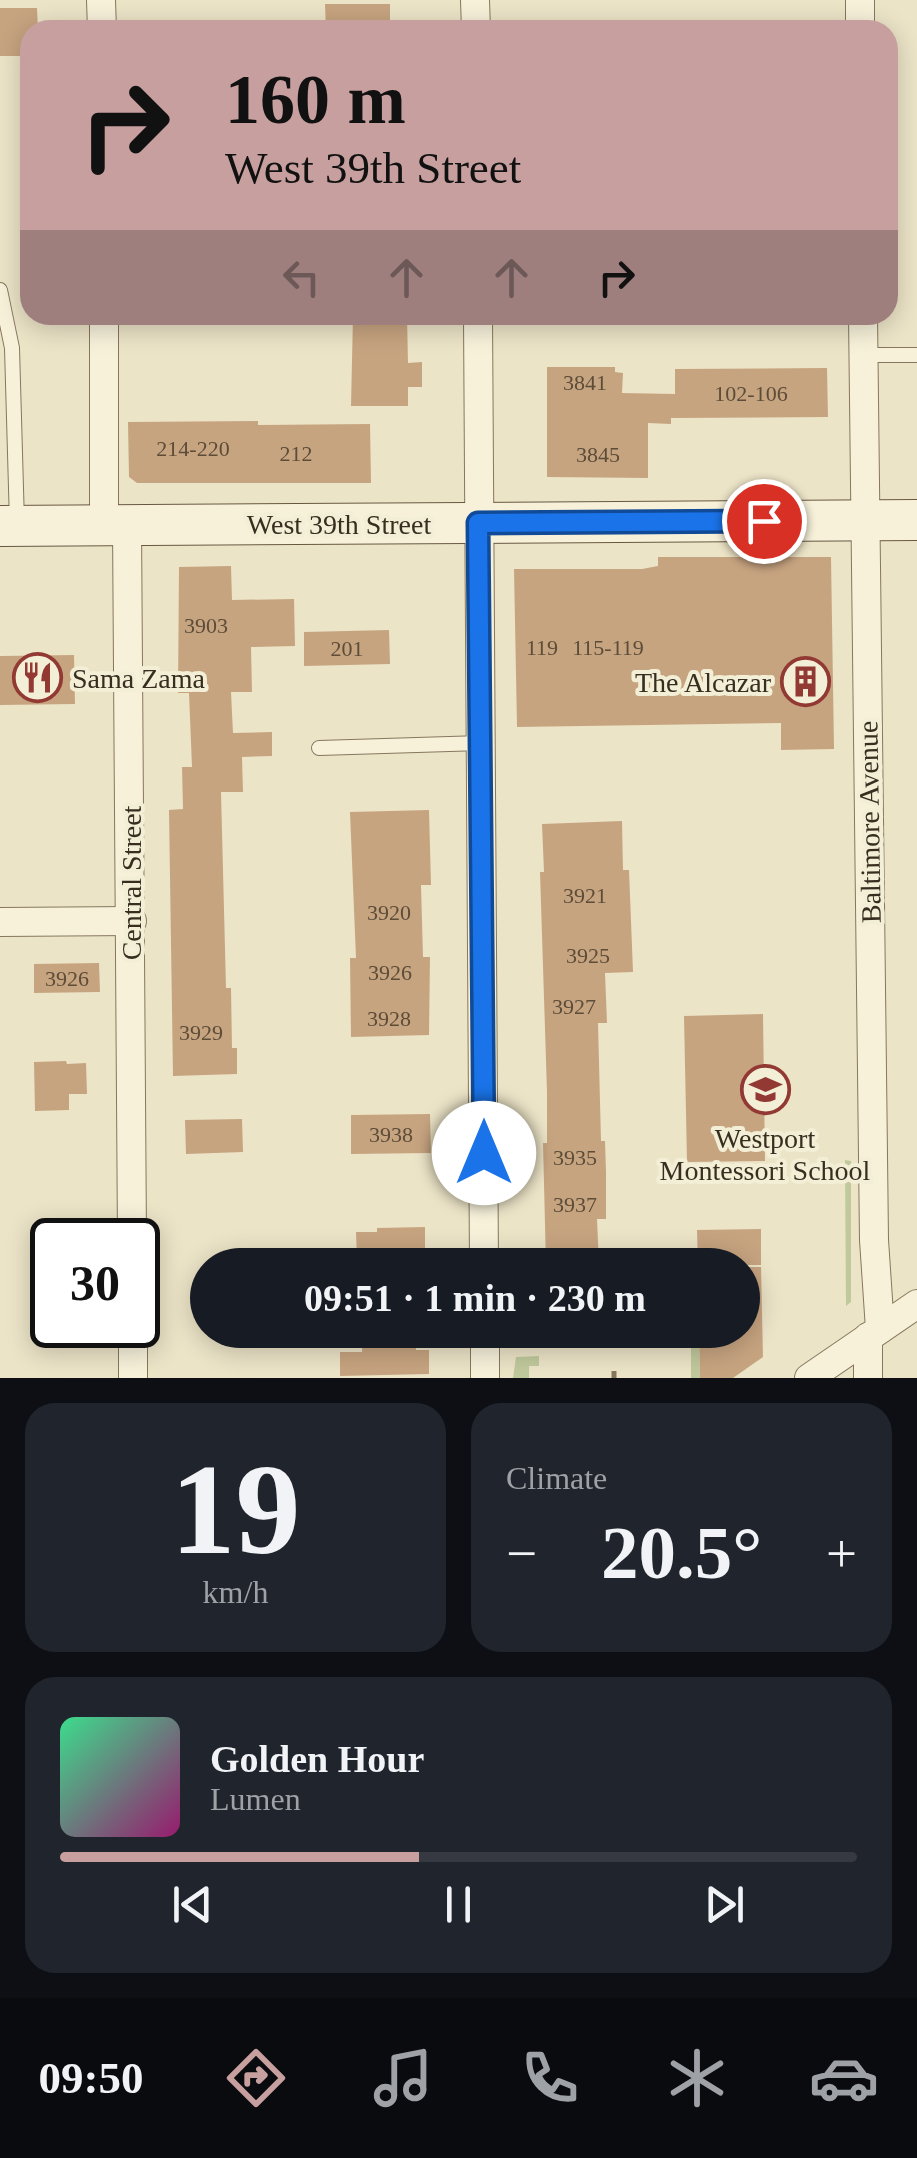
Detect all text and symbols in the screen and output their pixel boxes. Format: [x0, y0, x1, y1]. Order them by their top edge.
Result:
icon: right [60, 60, 190, 190]
text: 160 m [225, 61, 406, 138]
text: West 39th Street [225, 143, 521, 193]
icon: left [274, 250, 329, 305]
icon: ahead [379, 250, 434, 305]
icon: ahead [484, 250, 539, 305]
icon: right [589, 250, 644, 305]
house number: 3841 [563, 370, 607, 395]
house number: 102-106 [714, 381, 788, 406]
house number: 214-220 [156, 436, 230, 461]
house number: 212 [280, 441, 313, 466]
house number: 3845 [576, 442, 620, 467]
pin [722, 479, 807, 564]
icon: arrive [737, 494, 792, 549]
street label: West 39th Street [247, 509, 431, 540]
house number: 3903 [184, 613, 228, 638]
house number: 119 [526, 635, 558, 660]
house number: 115-119 [572, 635, 644, 660]
house number: 201 [331, 636, 364, 661]
restaurant icon: Sama Zama [11, 652, 63, 704]
building icon: The Alcazar [780, 656, 832, 708]
place label: Sama Zama [72, 663, 206, 694]
place label: The Alcazar [635, 667, 772, 698]
street label: Baltimore Avenue [852, 721, 887, 923]
street label: Central Street [116, 805, 147, 960]
house number: 3921 [563, 883, 607, 908]
house number: 3920 [367, 900, 411, 925]
house number: 3925 [566, 943, 610, 968]
house number: 3926 [368, 960, 412, 985]
house number: 3926 [45, 966, 89, 991]
house number: 3927 [552, 994, 596, 1019]
house number: 3928 [367, 1006, 411, 1031]
house number: 3929 [179, 1020, 223, 1045]
school or university icon: Westport Montessori School [739, 1064, 791, 1116]
position arrow [432, 1101, 536, 1205]
house number: 3938 [369, 1122, 413, 1147]
place label: Westport Montessori School [660, 1123, 871, 1186]
house number: 3935 [553, 1145, 597, 1170]
house number: 3937 [553, 1192, 597, 1217]
speed limit sign: 30 [30, 1218, 160, 1348]
text: 09:51 · 1 min · 230 m [304, 1277, 646, 1319]
text: 19 [171, 1437, 301, 1581]
text: Climate [506, 1460, 607, 1496]
text: 20.5° [601, 1511, 762, 1594]
text: − [506, 1523, 537, 1584]
text: + [826, 1523, 857, 1584]
text: km/h [203, 1574, 268, 1610]
text: Golden Hour [210, 1738, 424, 1780]
text: Lumen [210, 1781, 301, 1817]
icon: previous [165, 1877, 220, 1932]
icon: pause [431, 1877, 486, 1932]
icon: next [697, 1877, 752, 1932]
icon: directions [221, 2043, 291, 2113]
icon: music [368, 2043, 438, 2113]
icon: phone [515, 2043, 585, 2113]
icon: climate [662, 2043, 732, 2113]
icon: car [809, 2043, 879, 2113]
text: 09:50 [39, 2053, 144, 2103]

